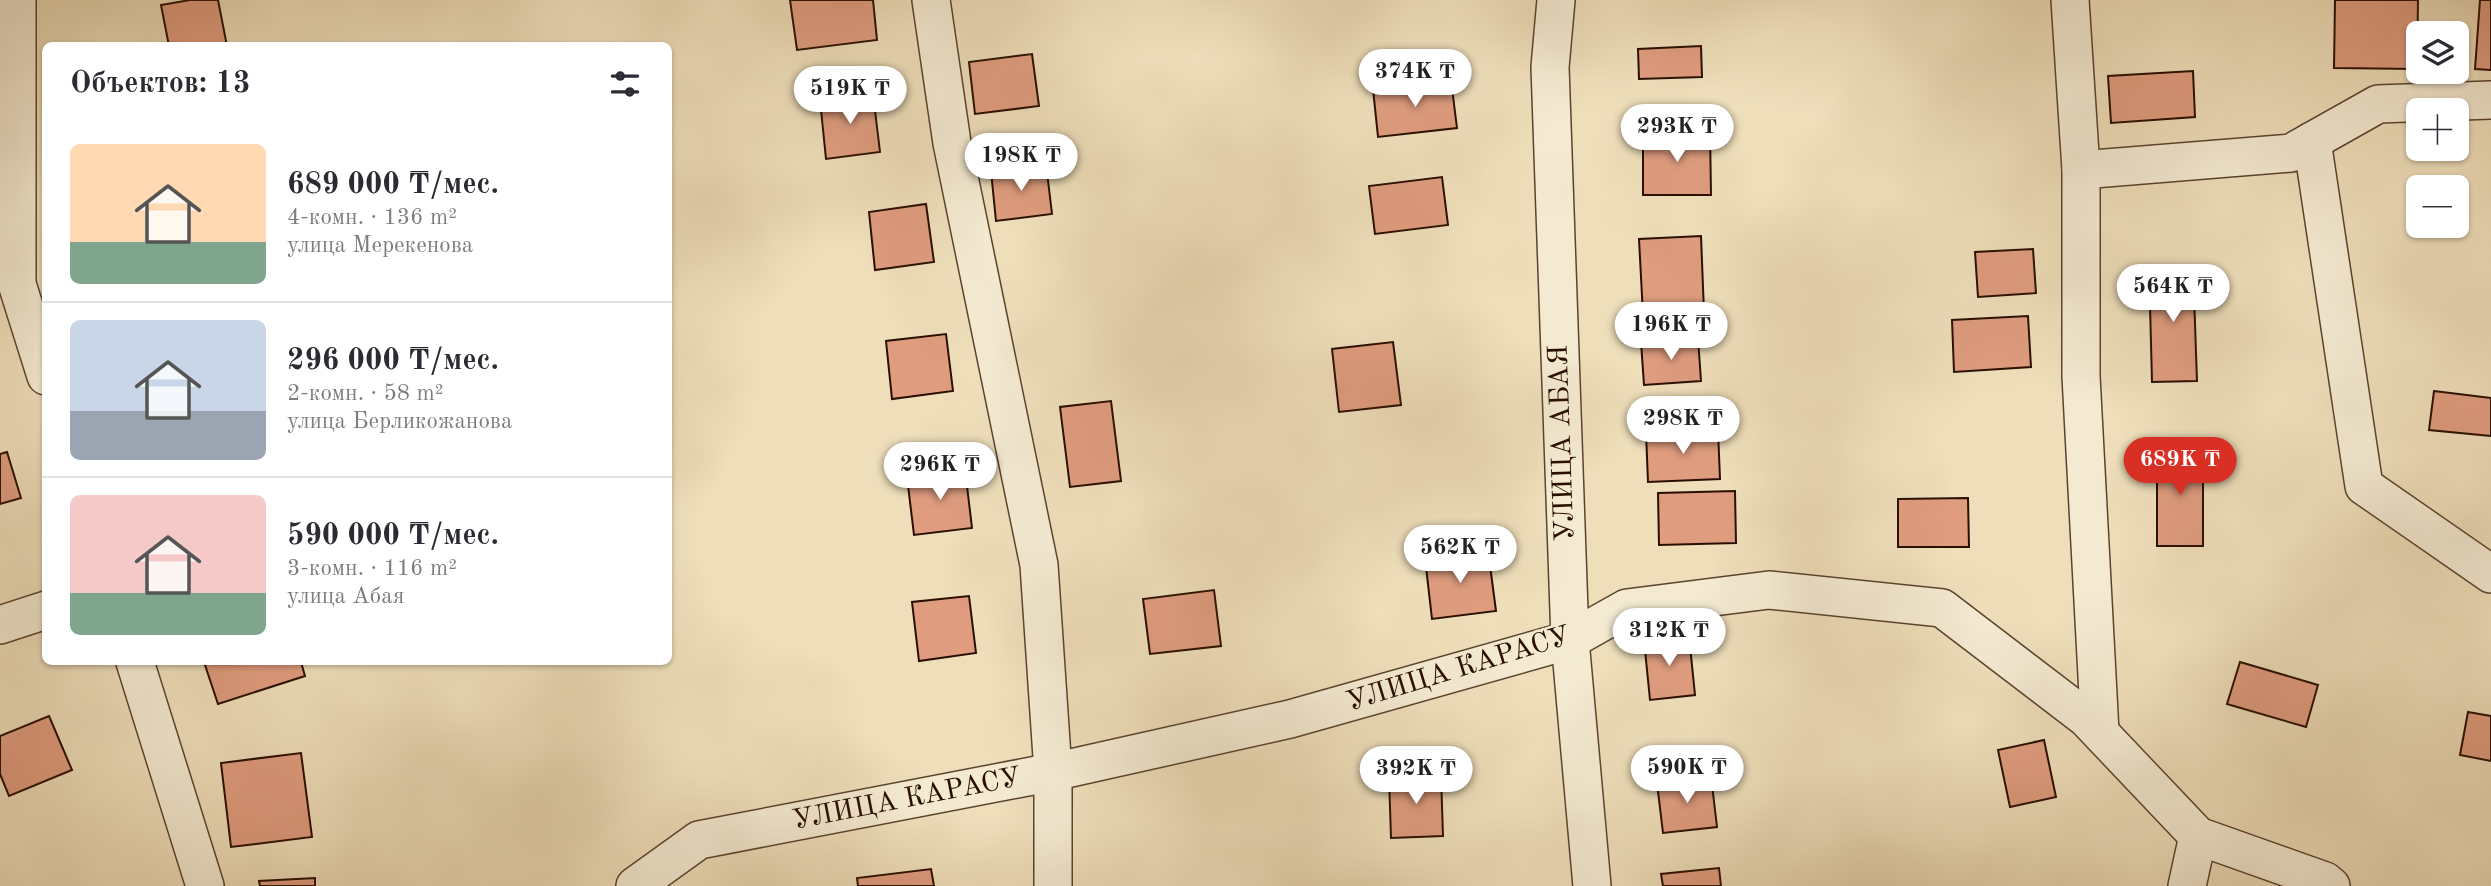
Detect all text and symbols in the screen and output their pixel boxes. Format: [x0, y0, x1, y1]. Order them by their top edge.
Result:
map controls [2406, 21, 2469, 238]
button: layers [2406, 21, 2469, 84]
pin: 374K ₸ [1358, 50, 1472, 109]
text: 374K ₸ [1375, 60, 1455, 83]
icon: filters [606, 65, 644, 103]
pin: 519K ₸ [793, 66, 907, 126]
text: Объектов: 13 [70, 69, 250, 99]
text: 519K ₸ [810, 77, 890, 100]
button: + [2406, 98, 2469, 161]
pin: 293K ₸ [1620, 104, 1734, 164]
text: 293K ₸ [1637, 115, 1717, 138]
pin: 198K ₸ [964, 134, 1078, 193]
text: 198K ₸ [981, 144, 1061, 167]
text: 689 000 ₸/мес. [287, 170, 499, 200]
icon: home [126, 172, 210, 256]
button: − [2406, 175, 2469, 238]
text: 4-комн. · 136 m² [287, 206, 457, 229]
text: улица Мерекенова [287, 234, 473, 257]
pin: 564K ₸ [2116, 264, 2230, 324]
text: 564K ₸ [2133, 275, 2213, 298]
pin: 196K ₸ [1614, 302, 1728, 362]
text: 196K ₸ [1631, 313, 1711, 336]
street label: УЛИЦА АБАЯ [1546, 344, 1580, 542]
text: 296 000 ₸/мес. [287, 346, 499, 376]
icon: home [126, 348, 210, 432]
text: 2-комн. · 58 m² [287, 382, 444, 405]
pin: 298K ₸ [1626, 396, 1740, 456]
text: 298K ₸ [1643, 407, 1723, 430]
text: улица Берликожанова [287, 410, 512, 433]
pin: 689K ₸ [2123, 438, 2237, 497]
pin: 296K ₸ [883, 442, 997, 502]
text: 689K ₸ [2140, 448, 2220, 471]
text: 296K ₸ [900, 453, 980, 476]
text: 590 000 ₸/мес. [287, 521, 499, 551]
icon: home [126, 523, 210, 607]
pin: 562K ₸ [1403, 526, 1517, 585]
text: 562K ₸ [1420, 536, 1500, 559]
text: 3-комн. · 116 m² [287, 557, 457, 580]
text: улица Абая [287, 585, 405, 608]
pin: 312K ₸ [1612, 608, 1726, 668]
text: 312K ₸ [1629, 619, 1709, 642]
street label: УЛИЦА КАРАСУ [1344, 623, 1574, 717]
pin: 392K ₸ [1359, 746, 1473, 806]
pin: 590K ₸ [1630, 746, 1744, 805]
text: 590K ₸ [1647, 756, 1727, 779]
text: 392K ₸ [1376, 757, 1456, 780]
street label: УЛИЦА КАРАСУ [790, 764, 1024, 836]

